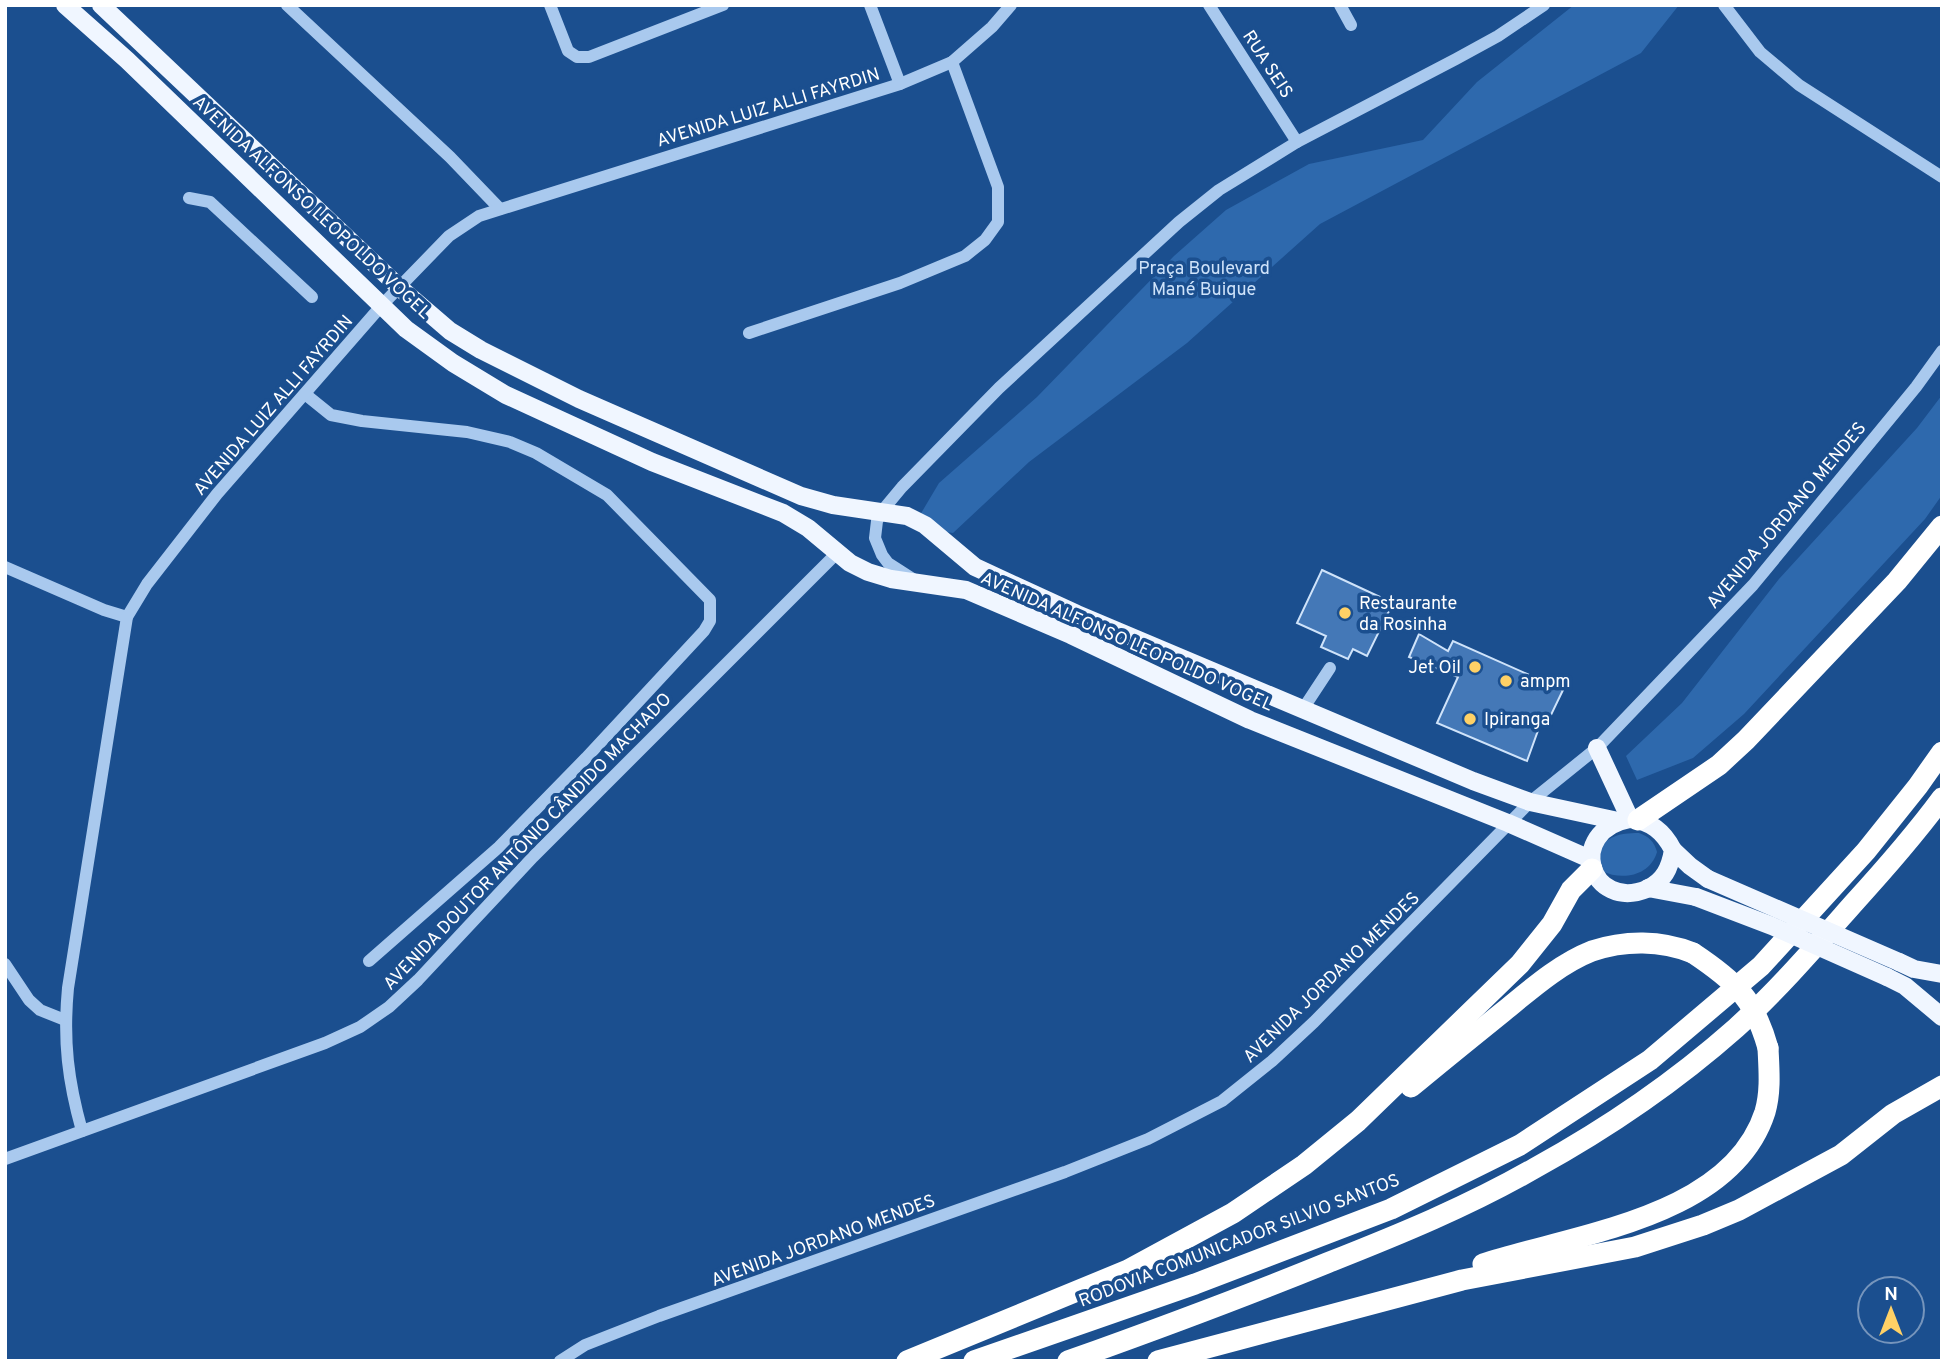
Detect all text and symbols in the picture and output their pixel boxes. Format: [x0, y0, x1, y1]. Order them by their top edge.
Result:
street label: RUA SEIS [1236, 26, 1297, 103]
street label: AVENIDA LUIZ ALLI FAYRDIN [654, 63, 883, 153]
street label: AVENIDA ALFONSO LEOPOLDO VOGEL [187, 91, 435, 325]
park label: Praça Boulevard Mané Buique [1138, 258, 1270, 302]
street label: AVENIDA LUIZ ALLI FAYRDIN [189, 311, 359, 501]
street label: AVENIDA JORDANO MENDES [1702, 418, 1872, 614]
street label: AVENIDA ALFONSO LEOPOLDO VOGEL [977, 567, 1276, 717]
place label: Restaurante da Rosinha [1359, 593, 1457, 637]
marker: Restaurante da Rosinha [1337, 605, 1353, 621]
place label: Jet Oil [1408, 657, 1461, 680]
marker: Jet Oil [1467, 659, 1483, 675]
place label: ampm [1520, 671, 1571, 694]
marker: ampm [1498, 673, 1514, 689]
street label: AVENIDA DOUTOR ANTÔNIO CÂNDIDO MACHADO [378, 687, 677, 996]
place label: Ipiranga [1484, 709, 1550, 732]
marker: Ipiranga [1462, 711, 1478, 727]
street label: AVENIDA JORDANO MENDES [1239, 887, 1425, 1069]
street label: RODOVIA COMUNICADOR SILVIO SANTOS [1076, 1169, 1403, 1313]
street label: AVENIDA JORDANO MENDES [708, 1190, 939, 1293]
north arrow [1856, 1275, 1926, 1345]
text: N [1884, 1283, 1898, 1307]

